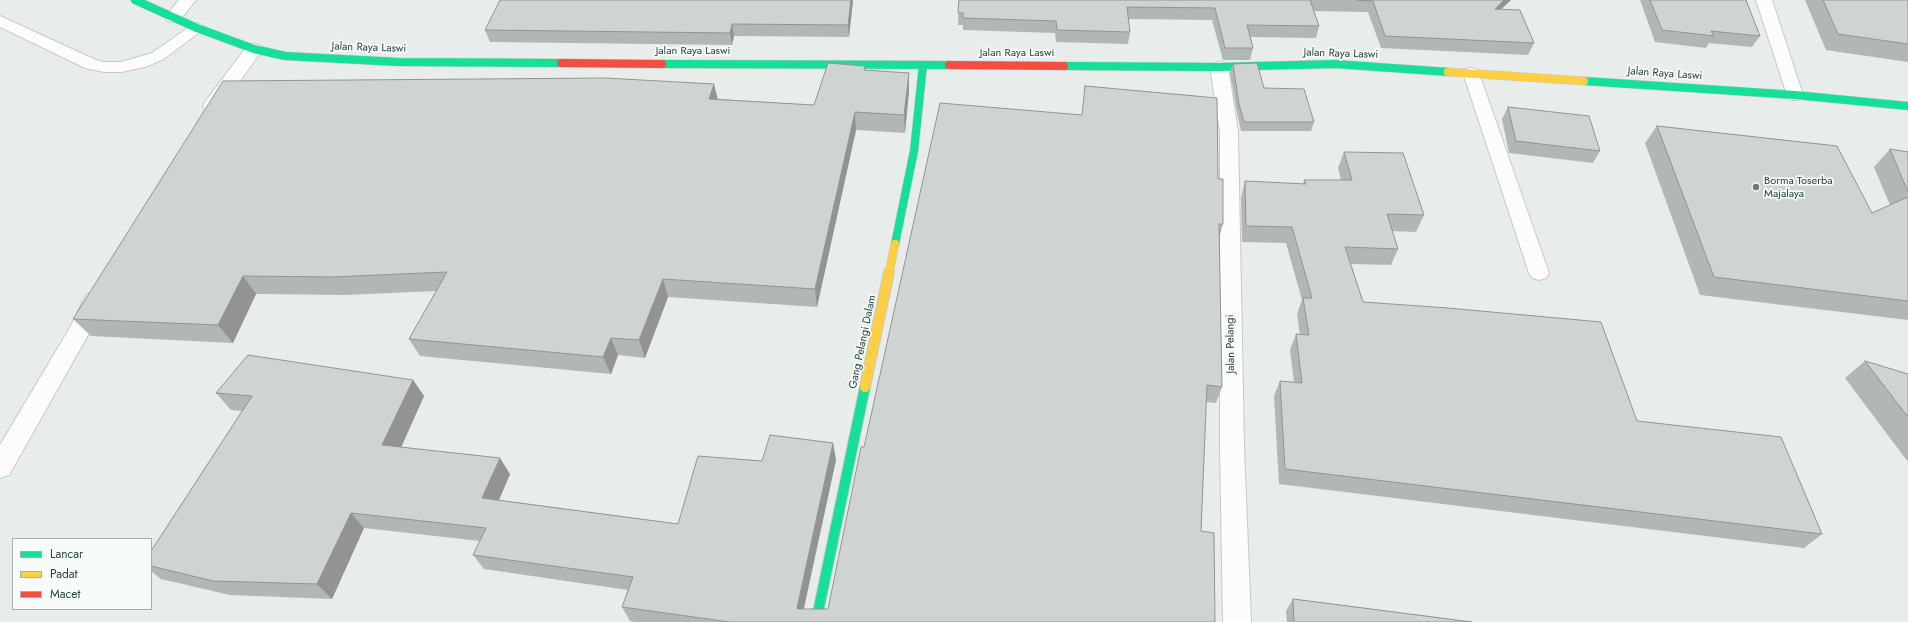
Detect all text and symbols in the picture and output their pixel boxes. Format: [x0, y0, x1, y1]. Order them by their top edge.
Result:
street label: Jalan Raya Laswi [331, 40, 407, 56]
street label: Jalan Raya Laswi [656, 44, 730, 58]
street label: Jalan Raya Laswi [980, 46, 1054, 60]
street label: Jalan Raya Laswi [1303, 46, 1379, 62]
street label: Jalan Raya Laswi [1627, 65, 1703, 83]
place label: Borma Toserba Majalaya [1764, 174, 1833, 200]
marker: Borma Toserba Majalaya [1751, 182, 1761, 192]
street label: Gang Pelangi Dalam [847, 294, 879, 390]
street label: Jalan Pelangi [1224, 314, 1238, 374]
legend [12, 538, 152, 610]
text: Lancar [50, 545, 83, 563]
text: Padat [50, 565, 77, 583]
text: Macet [50, 585, 80, 603]

